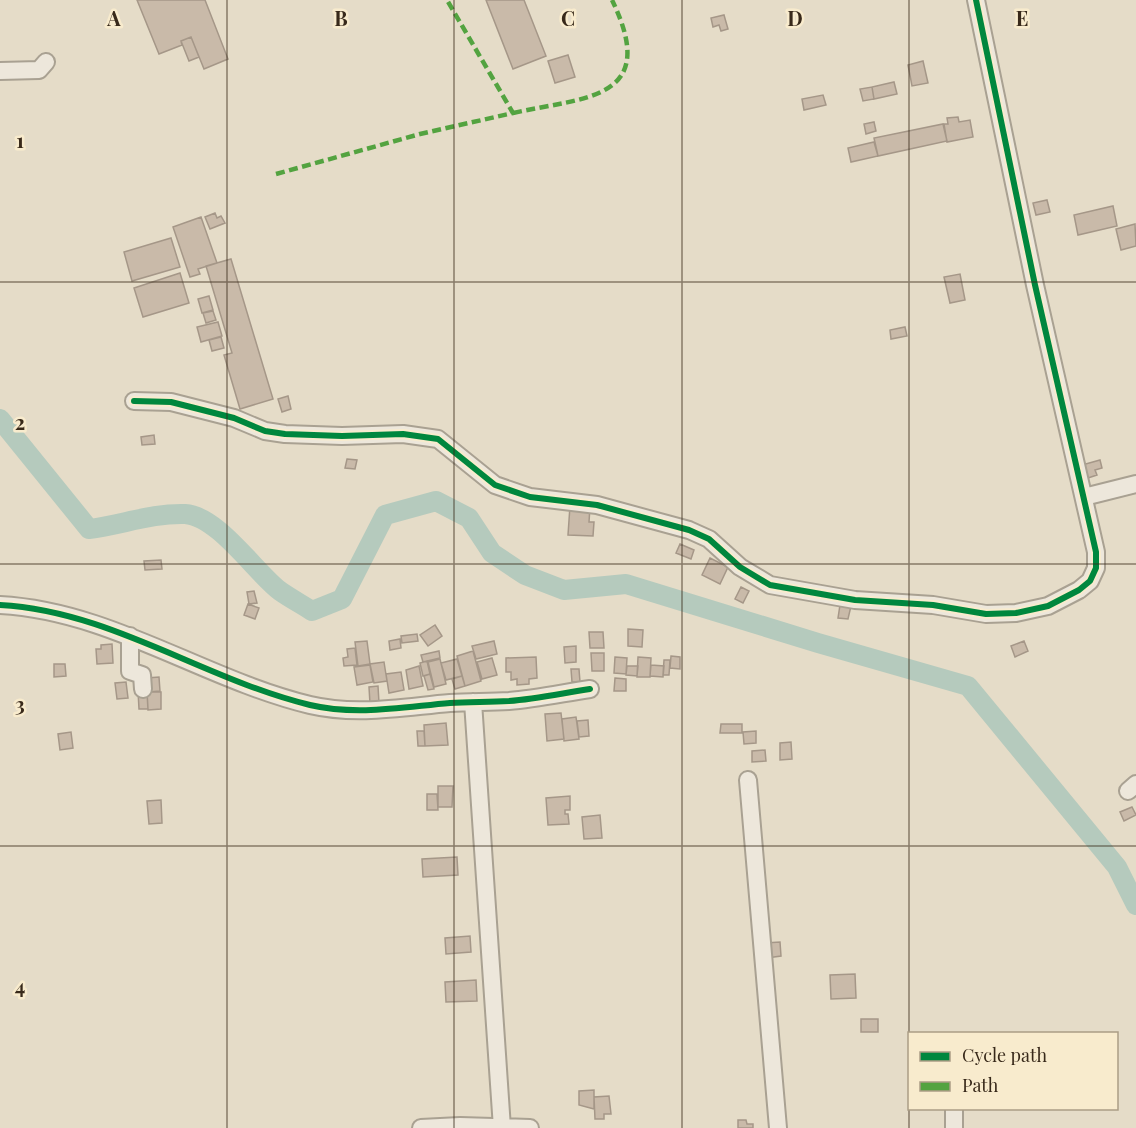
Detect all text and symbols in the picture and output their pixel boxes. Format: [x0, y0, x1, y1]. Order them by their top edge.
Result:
text: A [106, 4, 121, 31]
text: B [334, 4, 348, 31]
text: C [561, 4, 575, 31]
text: D [787, 4, 803, 31]
text: E [1016, 4, 1028, 31]
text: 1 [16, 126, 24, 153]
text: 2 [15, 408, 25, 435]
text: 3 [15, 690, 25, 717]
text: 4 [15, 972, 25, 999]
legend [908, 1032, 1118, 1110]
text: Cycle path [962, 1043, 1047, 1067]
text: Path [962, 1073, 999, 1097]

